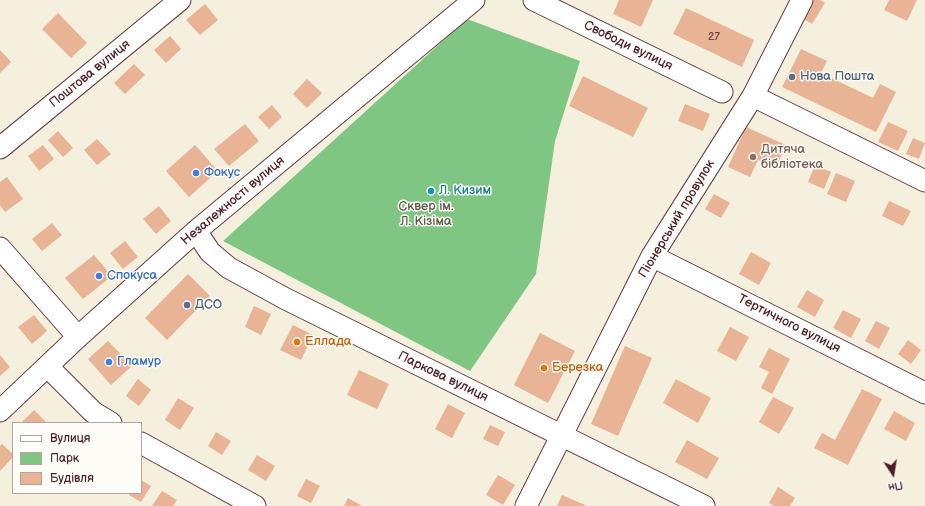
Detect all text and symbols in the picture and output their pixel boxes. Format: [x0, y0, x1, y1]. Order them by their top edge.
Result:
street label: Свободи вулиця [581, 18, 675, 74]
house number: 27 [708, 30, 720, 44]
street label: Поштова вулиця [46, 37, 134, 111]
place label: Нова Пошта [800, 69, 874, 85]
marker: Нова Пошта [787, 72, 797, 82]
place label: Дитяча бібліотека [761, 142, 823, 173]
marker: Дитяча бібліотека [748, 152, 758, 162]
street label: Незалежності вулиця [178, 153, 288, 249]
street label: Піонерський провулок [636, 157, 718, 281]
place label: Фокус [204, 165, 240, 181]
marker: Фокус [191, 168, 201, 178]
place label: Л. Кизим [439, 183, 491, 199]
marker: Л. Кизим [426, 186, 436, 196]
park label: Сквер ім. Л. Кізіма [399, 199, 453, 230]
place label: Спокуса [107, 268, 157, 284]
marker: Спокуса [94, 271, 104, 281]
street label: Тертичного вулиця [735, 291, 843, 357]
place label: ДСО [195, 297, 222, 313]
marker: ДСО [182, 300, 192, 310]
place label: Еллада [305, 334, 352, 350]
marker: Еллада [292, 337, 302, 347]
street label: Паркова вулиця [395, 348, 491, 406]
place label: Гламур [117, 354, 161, 370]
marker: Гламур [104, 357, 114, 367]
place label: Березка [552, 360, 603, 376]
marker: Березка [539, 363, 549, 373]
legend [12, 422, 142, 494]
text: Вулиця [50, 431, 90, 446]
text: Парк [50, 451, 79, 466]
north arrow [873, 454, 913, 494]
text: Будівля [50, 471, 94, 486]
text: Пн [887, 478, 904, 494]

